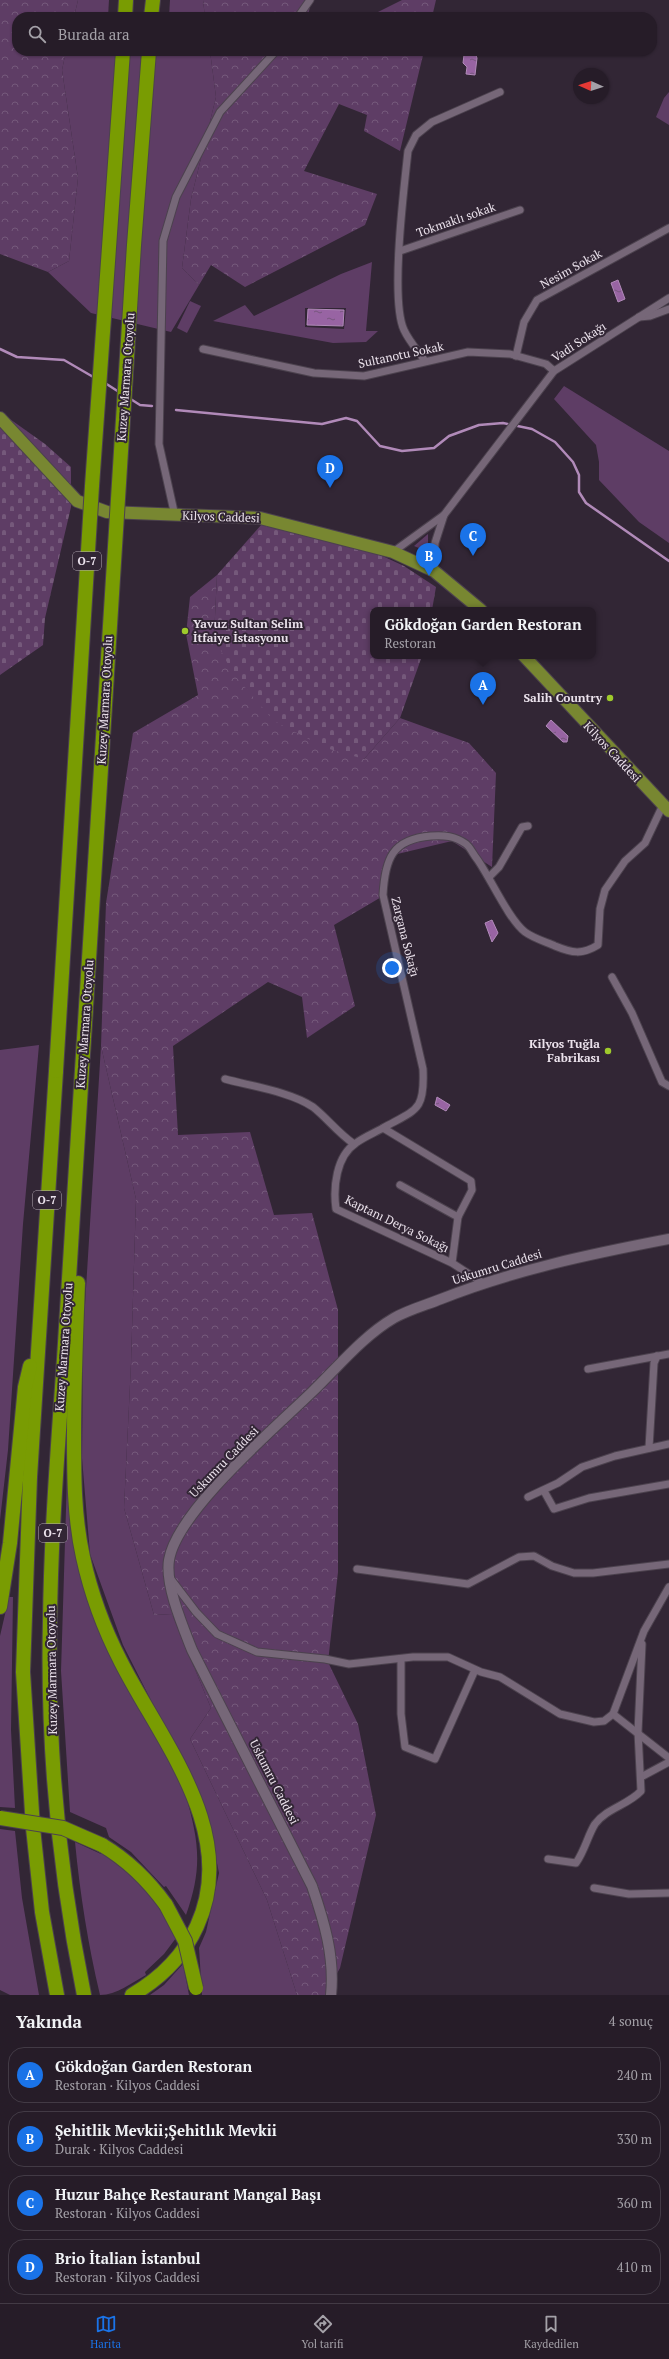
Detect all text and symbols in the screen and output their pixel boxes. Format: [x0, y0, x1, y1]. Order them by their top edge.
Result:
search box [12, 12, 657, 56]
icon: search [26, 23, 48, 45]
text: Burada ara [58, 24, 130, 44]
north arrow [573, 68, 609, 104]
street label: Tokmaklı sokak [414, 199, 498, 240]
street label: Nesim Sokak [537, 245, 605, 292]
street label: Kuzey Marmara Otoyolu [114, 312, 137, 442]
street label: Vadi Sokağı [549, 318, 609, 365]
street label: Sultanotu Sokak [357, 338, 446, 371]
pin: D [317, 455, 343, 488]
street label: Kilyos Caddesi [182, 508, 260, 525]
pin: C [460, 523, 486, 556]
pin: B [416, 543, 442, 576]
road number: O-7 [73, 552, 101, 570]
popup [370, 607, 596, 659]
text: Gökdoğan Garden Restoran [384, 614, 582, 634]
place label: Yavuz Sultan Selim İtfaiye İstasyonu [193, 616, 303, 645]
marker: Yavuz Sultan Selim İtfaiye İstasyonu [180, 626, 190, 636]
text: Restoran [384, 634, 436, 652]
street label: Kuzey Marmara Otoyolu [94, 635, 115, 765]
pin: A [470, 672, 496, 705]
place label: Salih Country [523, 690, 603, 705]
marker: Salih Country [605, 693, 615, 703]
street label: Kilyos Caddesi [580, 718, 645, 785]
street label: Zargana Sokağı [388, 895, 423, 979]
your location [382, 958, 402, 978]
street label: Kuzey Marmara Otoyolu [73, 959, 96, 1089]
place label: Kilyos Tuğla Fabrikası [529, 1036, 600, 1065]
marker: Kilyos Tuğla Fabrikası [603, 1046, 613, 1056]
road number: O-7 [33, 1191, 61, 1209]
street label: Kaptanı Derya Sokağı [343, 1192, 452, 1256]
street label: Uskumru Caddesi [450, 1246, 544, 1287]
street label: Kuzey Marmara Otoyolu [52, 1282, 75, 1412]
street label: Uskumru Caddesi [186, 1423, 262, 1500]
road number: O-7 [39, 1524, 67, 1542]
street label: Kuzey Marmara Otoyolu [43, 1605, 60, 1735]
street label: Uskumru Caddesi [247, 1737, 302, 1827]
text: Yakında [16, 2010, 82, 2033]
text: 4 sonuç [609, 2012, 653, 2030]
text: Gökdoğan Garden Restoran [55, 2056, 252, 2076]
text: A [25, 2066, 35, 2084]
text: 240 m [617, 2066, 652, 2084]
text: Restoran · Kilyos Caddesi [55, 2076, 200, 2094]
text: Şehitlik Mevkii;Şehitlık Mevkii [55, 2120, 277, 2140]
text: B [26, 2130, 34, 2148]
text: 330 m [617, 2130, 652, 2148]
text: Durak · Kilyos Caddesi [55, 2140, 183, 2158]
text: Huzur Bahçe Restaurant Mangal Başı [55, 2184, 321, 2204]
text: C [26, 2194, 34, 2212]
text: 360 m [617, 2194, 652, 2212]
text: Restoran · Kilyos Caddesi [55, 2204, 200, 2222]
text: Brio İtalian İstanbul [55, 2248, 201, 2268]
text: D [25, 2258, 35, 2276]
text: 410 m [617, 2258, 652, 2276]
text: Restoran · Kilyos Caddesi [55, 2268, 200, 2286]
tab: Harita [90, 2313, 121, 2351]
tab: Yol tarifi [302, 2313, 344, 2351]
tab: Kaydedilen [524, 2313, 579, 2351]

